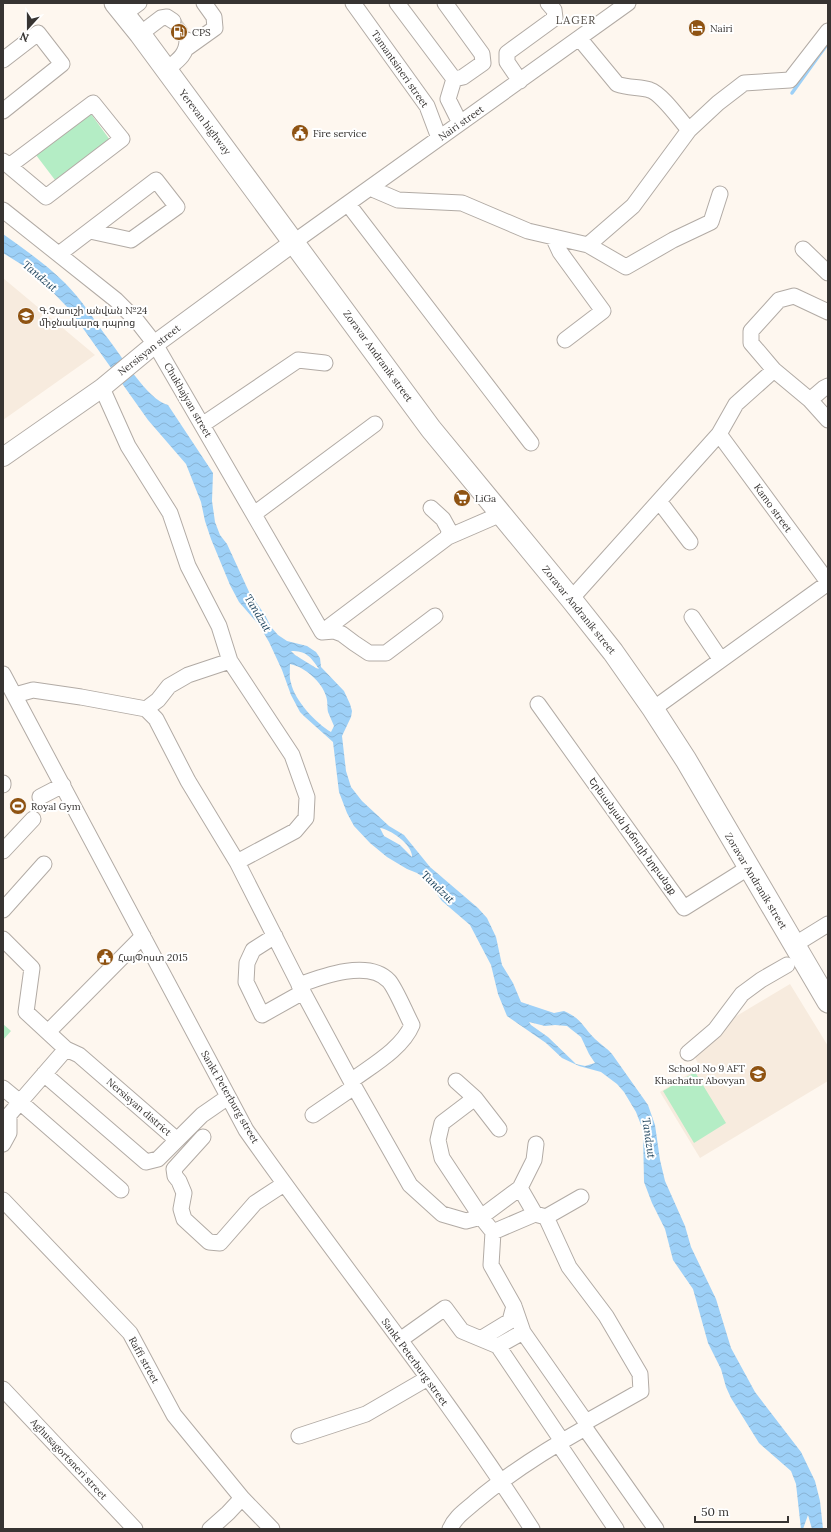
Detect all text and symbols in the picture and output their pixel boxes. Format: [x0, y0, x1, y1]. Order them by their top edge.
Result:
north arrow [8, 8, 48, 48]
district label: LAGER [556, 13, 596, 27]
hotel icon: Nairi [687, 18, 707, 38]
fuel station icon: CPS [169, 22, 189, 42]
place label: Nairi [710, 22, 733, 35]
place label: CPS [192, 26, 211, 39]
street label: Tamantsineri street [368, 28, 432, 110]
text: N [17, 29, 31, 45]
street label: Yerevan highway [176, 86, 234, 158]
street label: Nairi street [436, 103, 486, 143]
public building icon: Fire service [290, 123, 310, 143]
place label: Fire service [313, 127, 367, 140]
water label: Tandzut [20, 257, 60, 295]
place label: Գ.Չաուշի անվան №24 միջնակարգ դպրոց [39, 304, 148, 329]
school or university icon: Գ.Չաուշի անվան №24 միջնակարգ դպրոց [16, 306, 36, 326]
street label: Zoravar Andranik street [340, 308, 416, 405]
street label: Nersisyan street [115, 321, 183, 378]
street label: Chukhajyan street [161, 360, 215, 440]
street label: Kamo street [751, 481, 795, 535]
supermarket icon: LiGa [452, 488, 472, 508]
place label: LiGa [475, 492, 496, 505]
street label: Zoravar Andranik street [539, 563, 619, 657]
water label: Tandzut [241, 592, 275, 634]
street label: Երեւանյան խճուղի նրբանցք [586, 775, 680, 897]
sports icon: Royal Gym [8, 796, 28, 816]
place label: Royal Gym [31, 800, 81, 813]
street label: Zoravar Andranik street [722, 830, 790, 932]
water label: Tandzut [418, 868, 458, 906]
public building icon: ՀայՓոստ 2015 [95, 947, 115, 967]
place label: ՀայՓոստ 2015 [118, 951, 188, 964]
street label: Sankt Peterburg street [198, 1048, 262, 1146]
place label: School No 9 AFT Khachatur Abovyan [654, 1062, 746, 1087]
school or university icon: School No 9 AFT Khachatur Abovyan [748, 1064, 768, 1084]
street label: Nersisyan district [104, 1075, 174, 1139]
water label: Tandzut [639, 1117, 659, 1159]
street label: Sankt Peterburg street [379, 1316, 451, 1408]
street label: Raffi street [126, 1334, 162, 1386]
street label: Aghusagortsneri street [27, 1415, 110, 1503]
scale bar [695, 1498, 788, 1524]
text: 50 m [701, 1504, 729, 1519]

